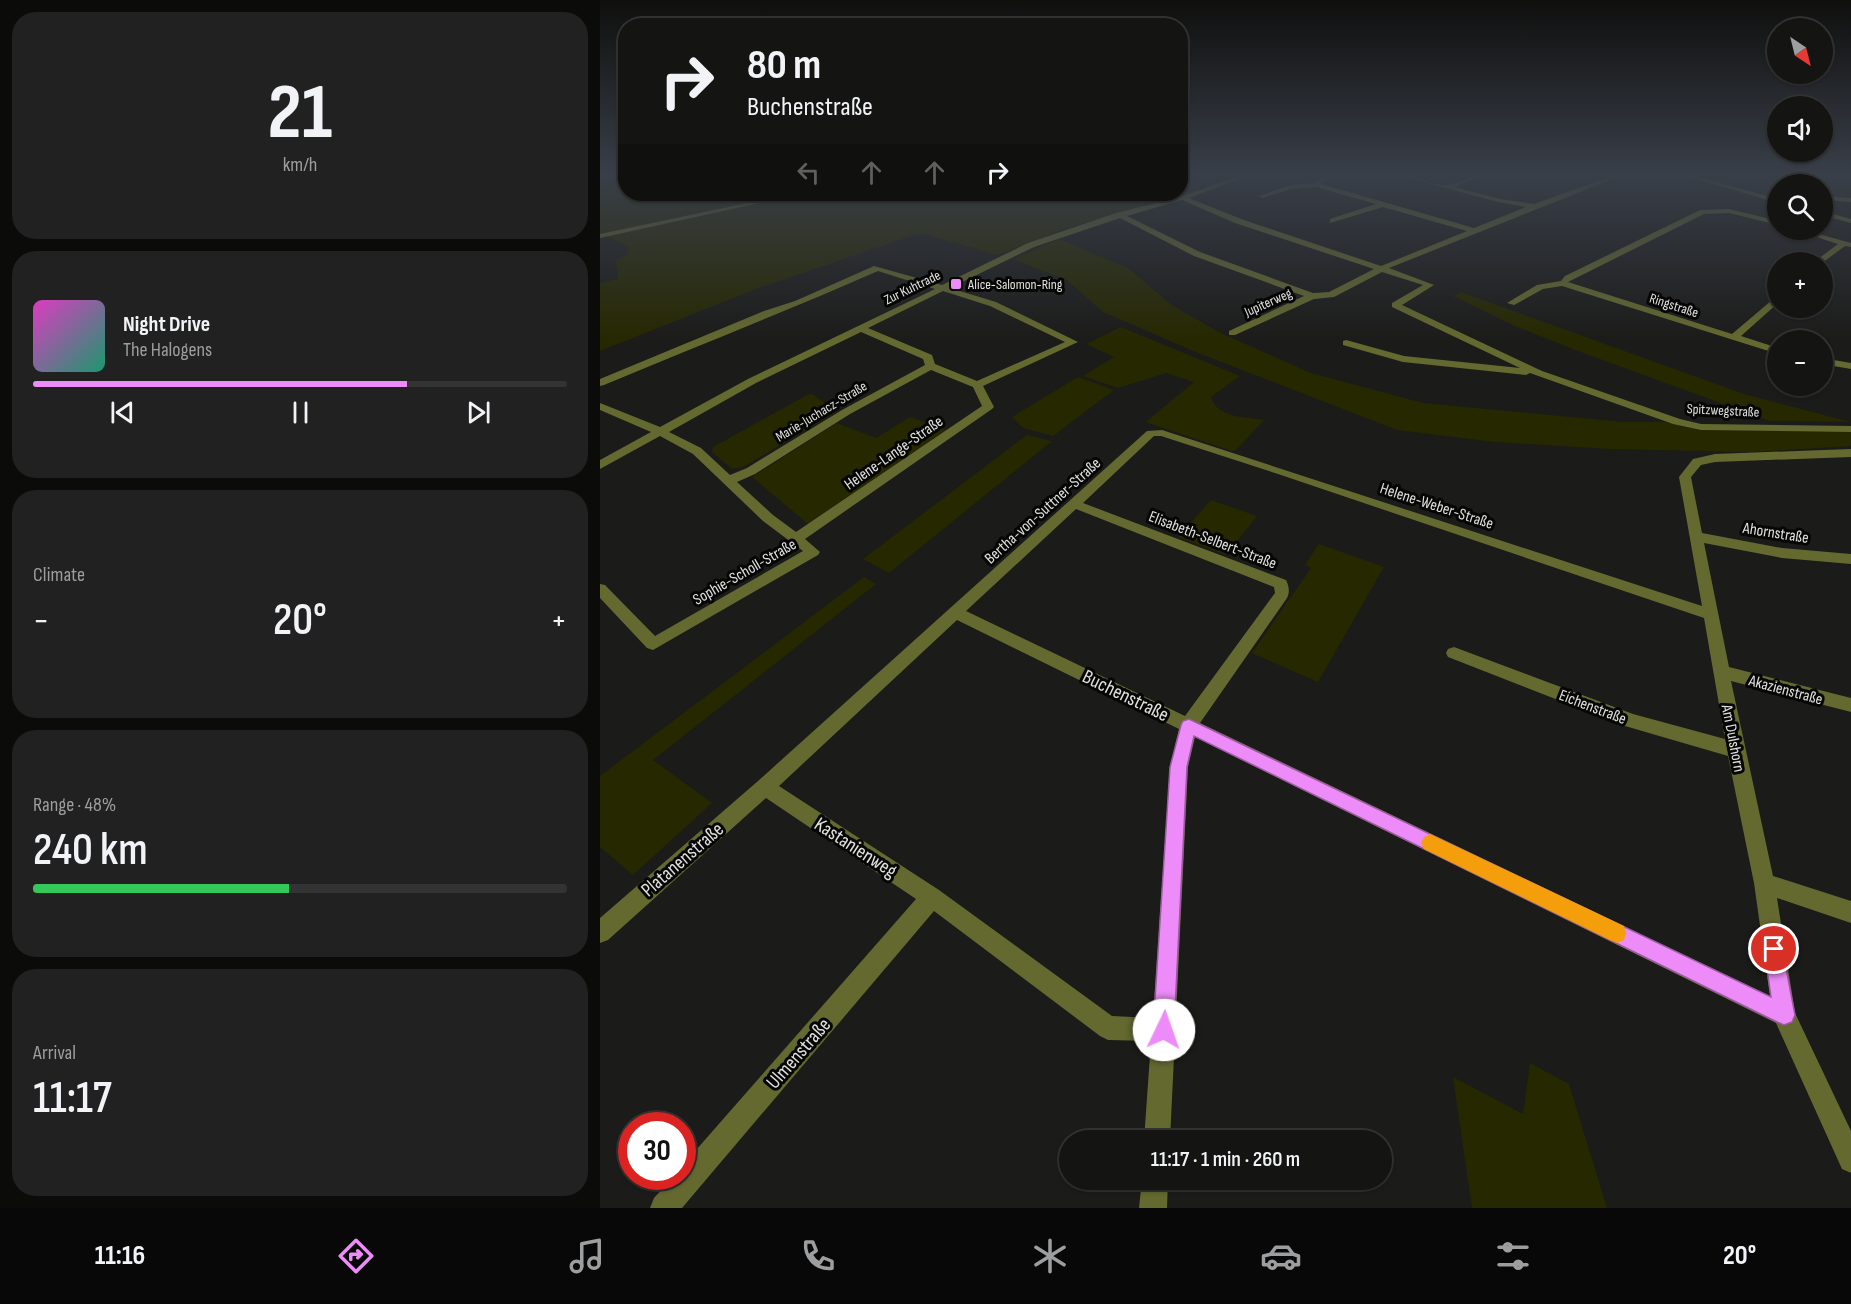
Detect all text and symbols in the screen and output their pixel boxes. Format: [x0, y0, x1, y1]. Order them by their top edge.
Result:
north arrow [1767, 18, 1833, 84]
map controls [1767, 18, 1833, 396]
text: 80 m [747, 40, 821, 91]
icon: right [648, 42, 726, 120]
text: 21 [268, 67, 332, 160]
text: Buchenstraße [747, 91, 873, 123]
button: sound [1767, 96, 1833, 162]
text: km/h [283, 153, 317, 177]
icon: left [792, 156, 825, 189]
icon: ahead [855, 156, 888, 189]
icon: ahead [918, 156, 951, 189]
icon: right [981, 156, 1014, 189]
button: search [1767, 174, 1833, 240]
button: + [1767, 252, 1833, 318]
street label: Zur Kuhtrade [881, 266, 943, 308]
place label: Alice-Salomon-Ring [967, 276, 1063, 293]
marker: Alice-Salomon-Ring [949, 277, 963, 291]
street label: Jupiterweg [1241, 284, 1295, 321]
street label: Ringstraße [1647, 290, 1701, 321]
text: Night Drive [123, 311, 210, 338]
button: − [1767, 330, 1833, 396]
text: The Halogens [123, 338, 212, 362]
street label: Marie-Juchacz-Straße [773, 377, 870, 445]
icon: previous [106, 396, 139, 429]
icon: pause [284, 396, 317, 429]
icon: next [462, 396, 495, 429]
street label: Spitzwegstraße [1686, 400, 1760, 421]
street label: Helene-Lange-Straße [841, 412, 947, 494]
street label: Bertha-von-Suttner-Straße [981, 454, 1105, 568]
street label: Helene-Weber-Straße [1377, 479, 1496, 534]
street label: Elisabeth-Selbert-Straße [1146, 507, 1279, 574]
street label: Ahornstraße [1741, 519, 1810, 548]
street label: Sophie-Scholl-Straße [690, 535, 800, 610]
text: Climate [33, 563, 85, 587]
text: 20° [273, 593, 327, 648]
text: − [33, 601, 49, 641]
text: + [551, 601, 567, 641]
street label: Buchenstraße [1078, 665, 1173, 727]
street label: Akazienstraße [1746, 671, 1825, 709]
street label: Eichenstraße [1556, 686, 1629, 729]
street label: Am Dulshorn [1717, 702, 1748, 774]
text: Range · 48% [33, 793, 116, 817]
street label: Kastanienweg [810, 812, 901, 883]
street label: Platanenstraße [636, 817, 729, 902]
text: 240 km [33, 823, 148, 878]
pin [1748, 923, 1799, 974]
icon: arrive [1757, 932, 1790, 965]
position arrow [1132, 998, 1196, 1062]
street label: Ulmenstraße [762, 1013, 836, 1094]
text: Arrival [33, 1041, 76, 1065]
text: 11:17 [33, 1071, 112, 1126]
speed limit sign: 30 [618, 1112, 696, 1190]
text: 11:17 · 1 min · 260 m [1151, 1146, 1300, 1173]
icon: directions [335, 1235, 377, 1277]
icon: music [566, 1235, 608, 1277]
icon: phone [797, 1235, 839, 1277]
icon: climate [1029, 1235, 1071, 1277]
icon: car [1260, 1235, 1302, 1277]
icon: filters [1492, 1235, 1534, 1277]
text: 11:16 [95, 1240, 145, 1272]
text: 20° [1723, 1240, 1756, 1272]

